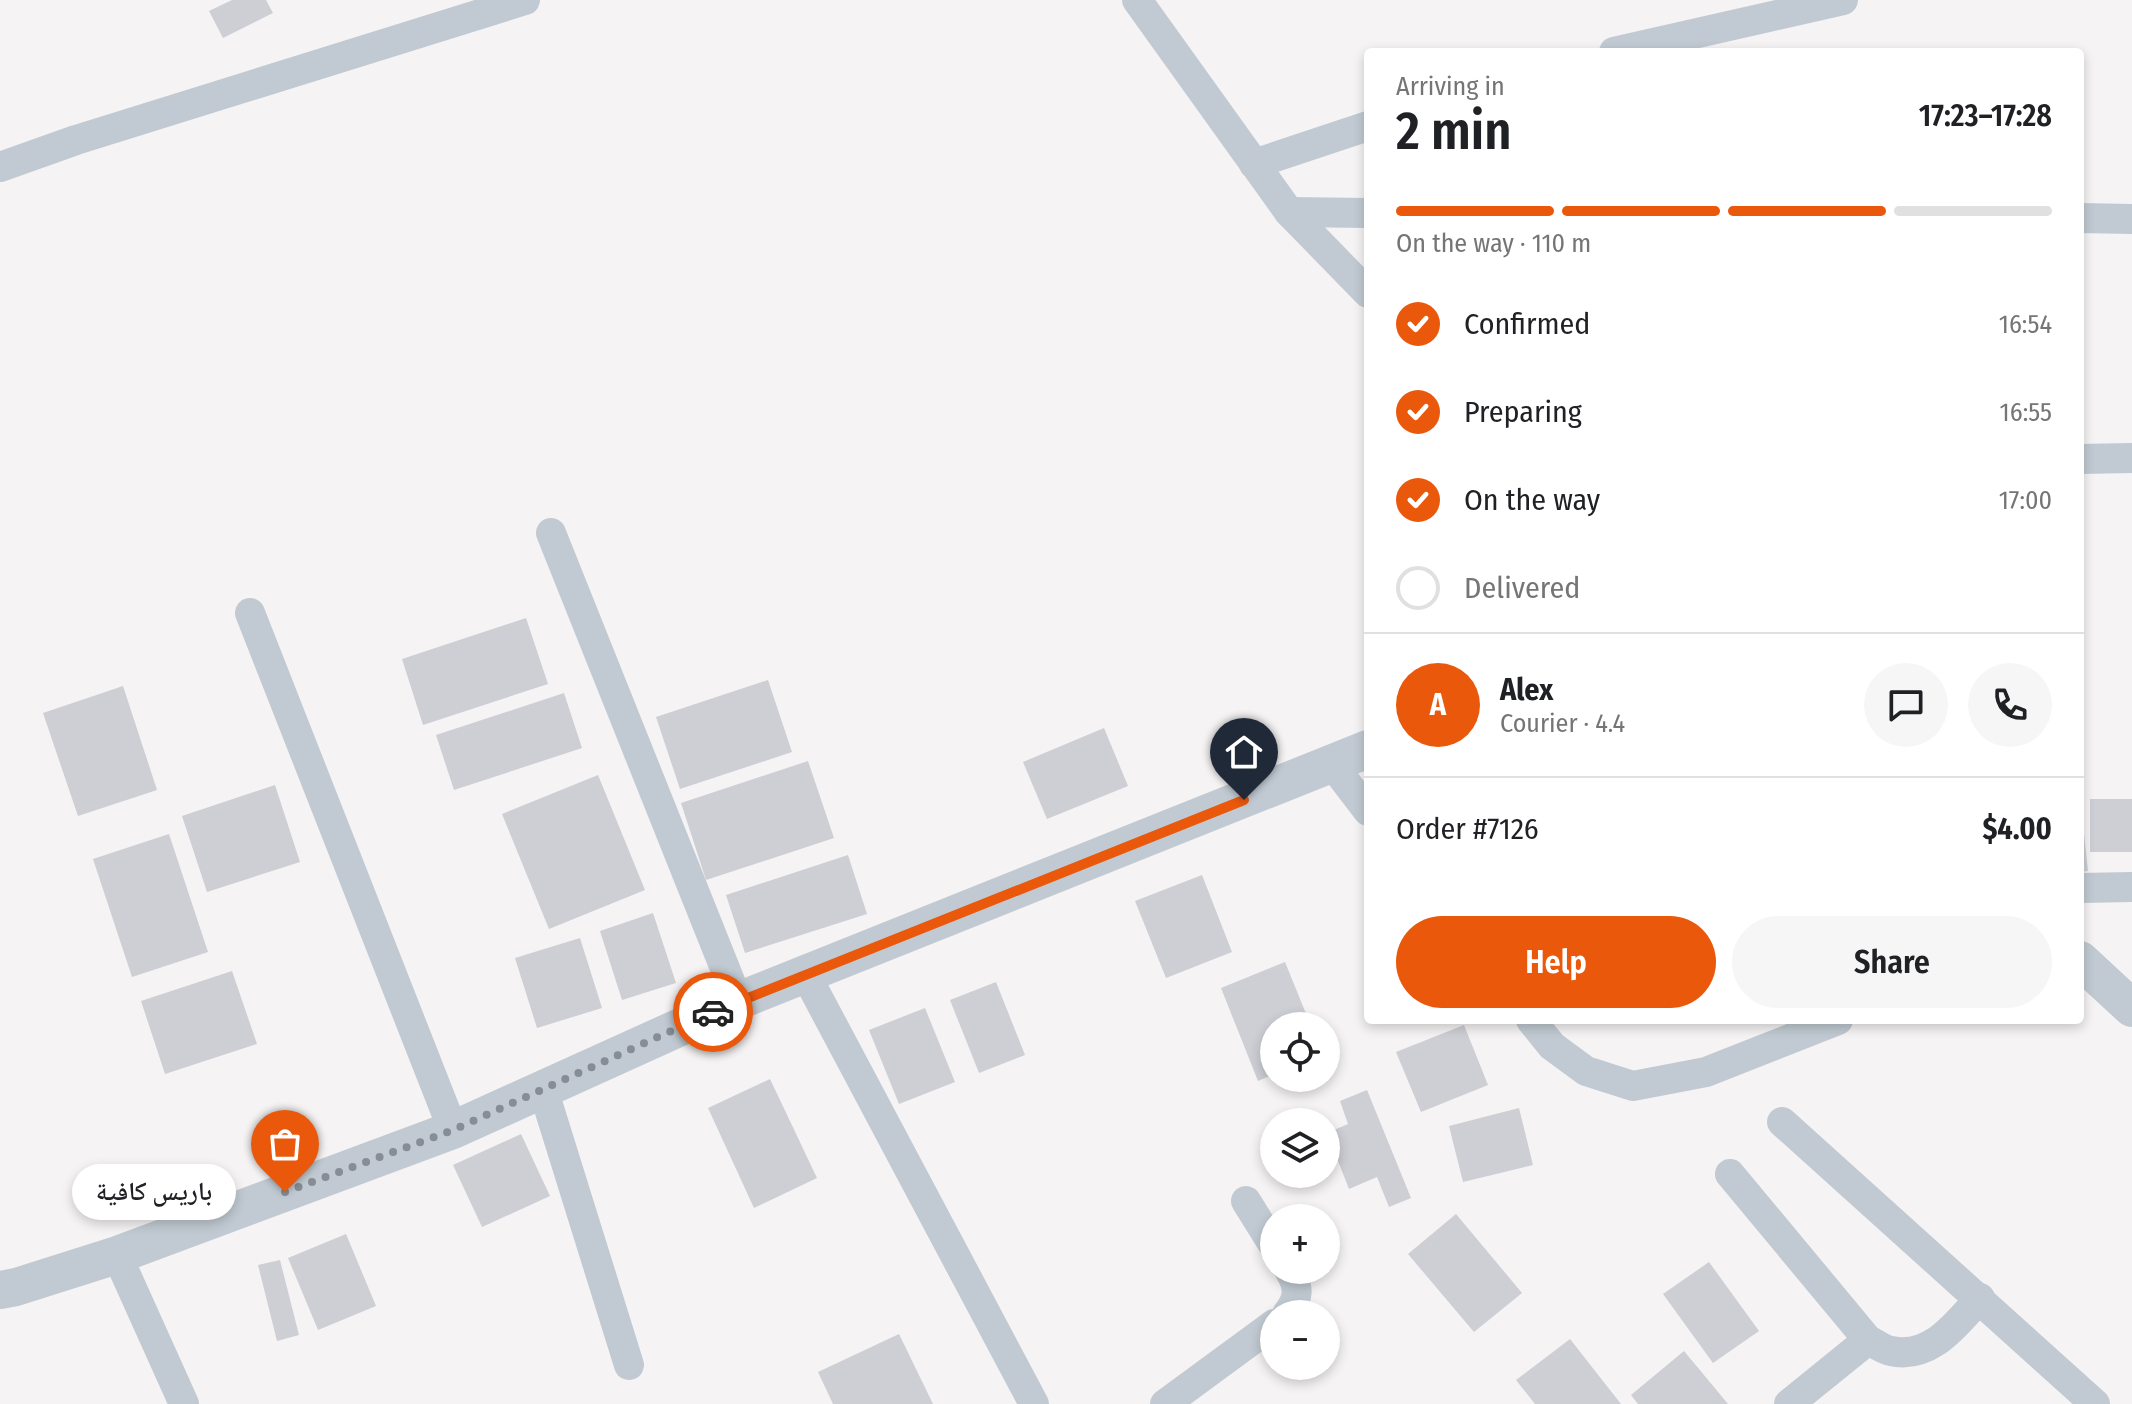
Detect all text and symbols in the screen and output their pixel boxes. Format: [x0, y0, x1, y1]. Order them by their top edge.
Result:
text: Arriving in [1396, 71, 1505, 102]
text: 17:23–17:28 [1919, 98, 2052, 134]
text: 2 min [1396, 100, 1512, 163]
text: On the way · 110 m [1396, 228, 1591, 259]
icon: check [1396, 302, 1440, 346]
text: Confirmed [1464, 306, 1590, 342]
text: 16:54 [1999, 309, 2052, 340]
icon: check [1396, 390, 1440, 434]
text: Preparing [1464, 394, 1582, 430]
text: 16:55 [2000, 397, 2052, 428]
icon: check [1396, 478, 1440, 522]
text: On the way [1464, 482, 1600, 518]
text: 17:00 [1999, 485, 2052, 516]
text: Delivered [1464, 570, 1580, 606]
button: chat [1864, 663, 1948, 747]
button: phone [1968, 663, 2052, 747]
text: Alex [1500, 672, 1553, 708]
text: A [1430, 687, 1446, 723]
text: Courier · 4.4 [1500, 708, 1625, 739]
pin [1210, 718, 1278, 800]
icon: home [1222, 730, 1266, 774]
text: Order #7126 [1396, 811, 1539, 847]
text: $4.00 [1982, 811, 2052, 847]
button: Help [1396, 916, 1716, 1008]
button: Share [1732, 916, 2052, 1008]
courier [673, 972, 753, 1052]
icon: car [691, 990, 735, 1034]
map controls [1260, 1012, 1340, 1380]
button: locate [1260, 1012, 1340, 1092]
button: layers [1260, 1108, 1340, 1188]
pin [251, 1110, 319, 1192]
icon: bag [263, 1122, 307, 1166]
callout: باريس كافية [73, 1164, 237, 1220]
text: باريس كافية [96, 1176, 212, 1207]
button: + [1260, 1204, 1340, 1284]
button: − [1260, 1300, 1340, 1380]

